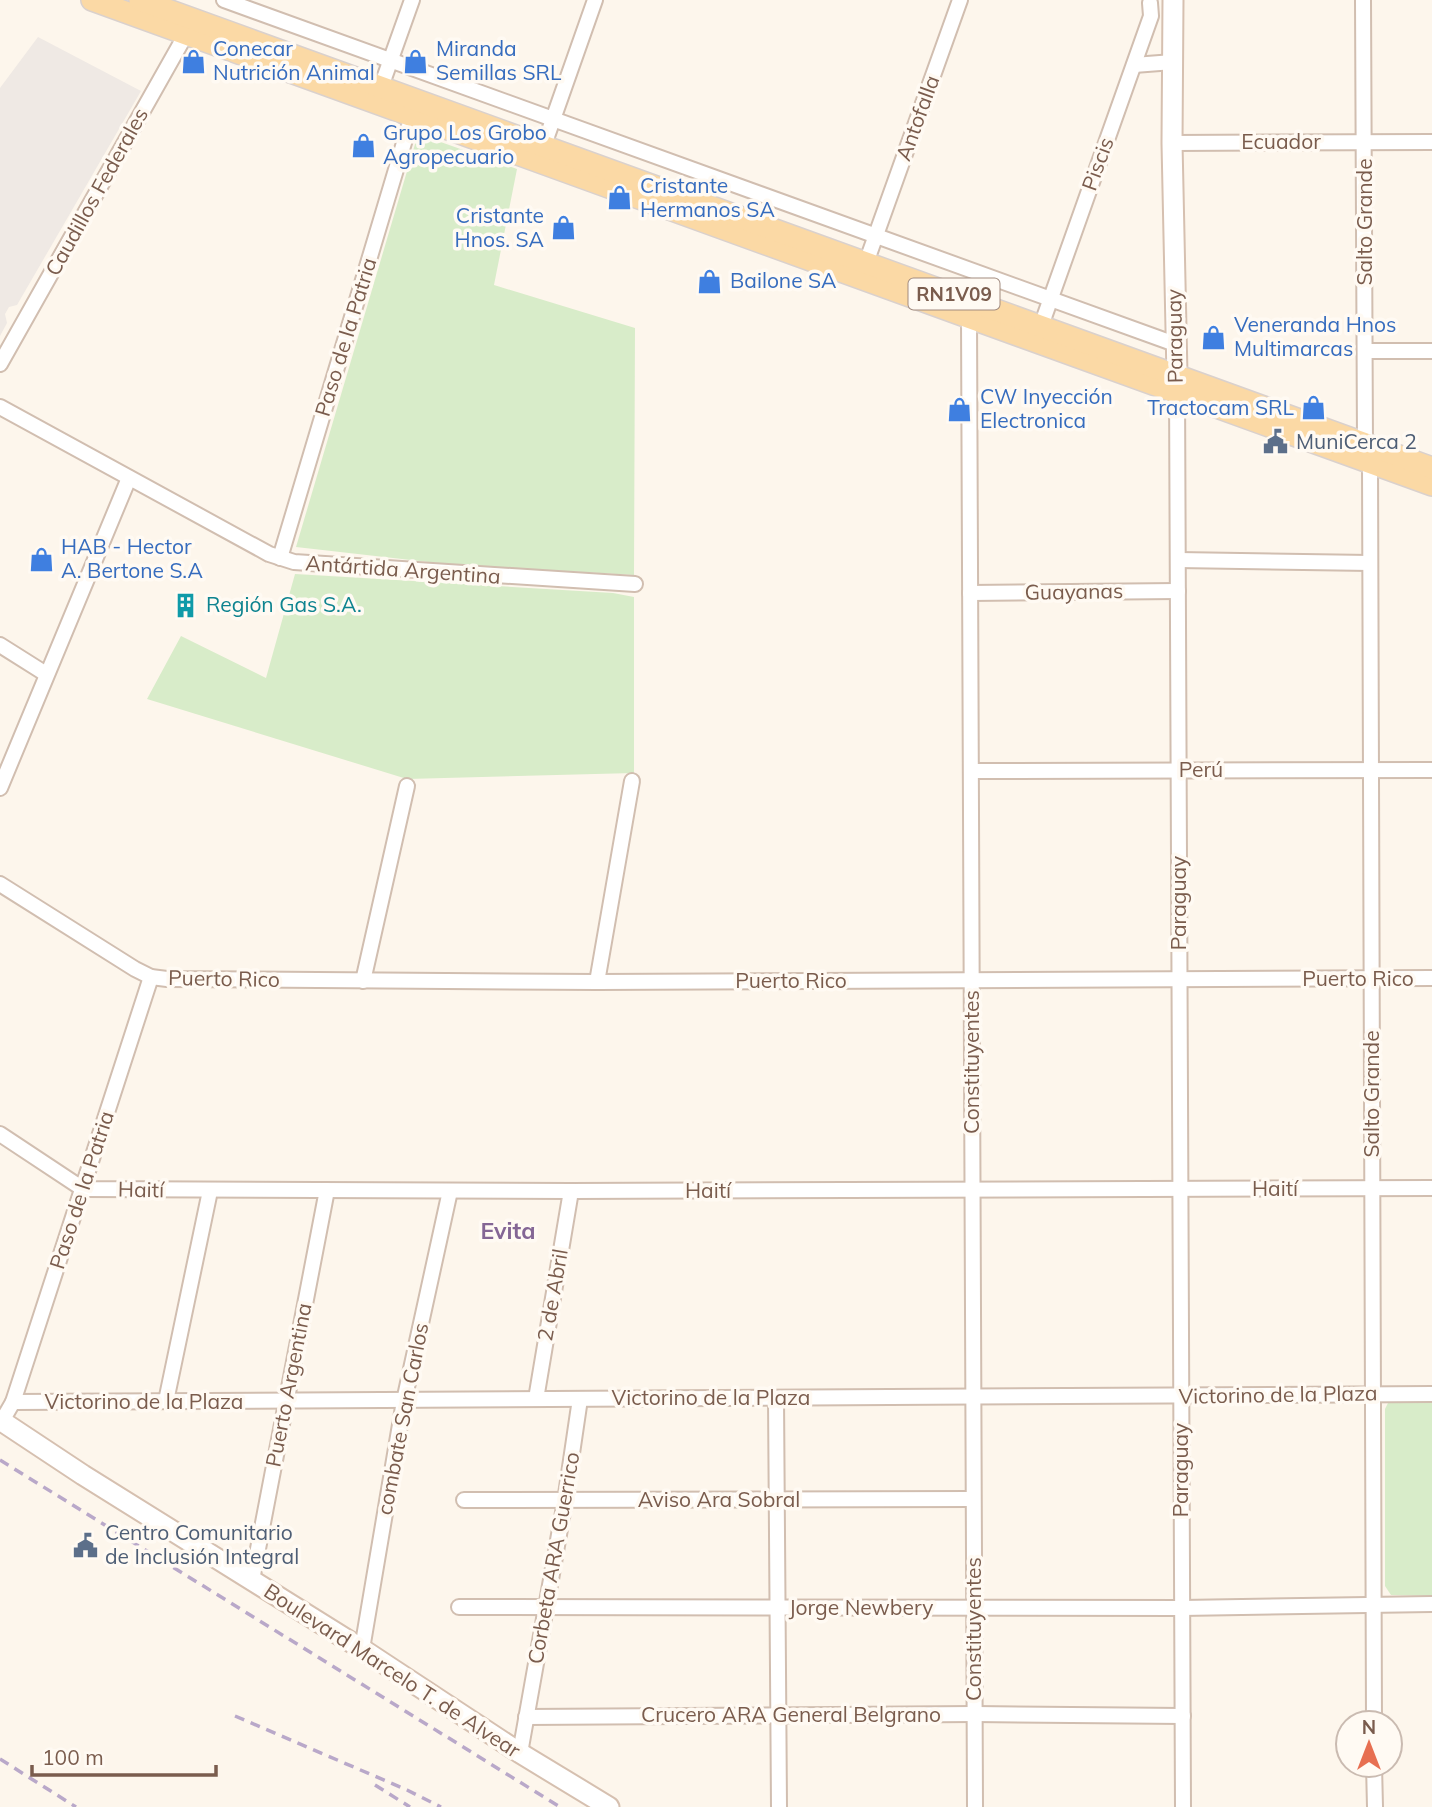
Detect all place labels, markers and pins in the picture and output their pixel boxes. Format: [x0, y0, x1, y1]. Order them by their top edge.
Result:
place label: Conecar Nutrición Animal [213, 35, 375, 85]
place label: Miranda Semillas SRL [436, 35, 562, 85]
shop icon: Conecar Nutrición Animal [179, 47, 207, 75]
shop icon: Miranda Semillas SRL [402, 47, 430, 75]
place label: Grupo Los Grobo Agropecuario [383, 119, 547, 169]
shop icon: Grupo Los Grobo Agropecuario [349, 131, 377, 159]
place label: Cristante Hermanos SA [640, 172, 775, 222]
shop icon: Cristante Hermanos SA [606, 184, 634, 212]
place label: Cristante Hnos. SA [455, 202, 545, 252]
shop icon: Cristante Hnos. SA [550, 214, 578, 242]
shop icon: Bailone SA [696, 267, 724, 295]
place label: Bailone SA [730, 267, 837, 293]
place label: Veneranda Hnos Multimarcas [1234, 311, 1396, 361]
shop icon: Veneranda Hnos Multimarcas [1200, 323, 1228, 351]
place label: CW Inyección Electronica [980, 383, 1113, 433]
place label: Tractocam SRL [1147, 394, 1295, 420]
shop icon: Tractocam SRL [1300, 394, 1328, 422]
shop icon: CW Inyección Electronica [946, 395, 974, 423]
public building icon: MuniCerca 2 [1262, 428, 1290, 456]
place label: MuniCerca 2 [1296, 428, 1417, 454]
place label: HAB - Hector A. Bertone S.A [61, 533, 204, 583]
shop icon: HAB - Hector A. Bertone S.A [27, 545, 55, 573]
building icon: Región Gas S.A. [172, 591, 200, 619]
place label: Región Gas S.A. [206, 591, 362, 617]
place label: Centro Comunitario de Inclusión Integral [105, 1519, 299, 1569]
public building icon: Centro Comunitario de Inclusión Integral [71, 1531, 99, 1559]

